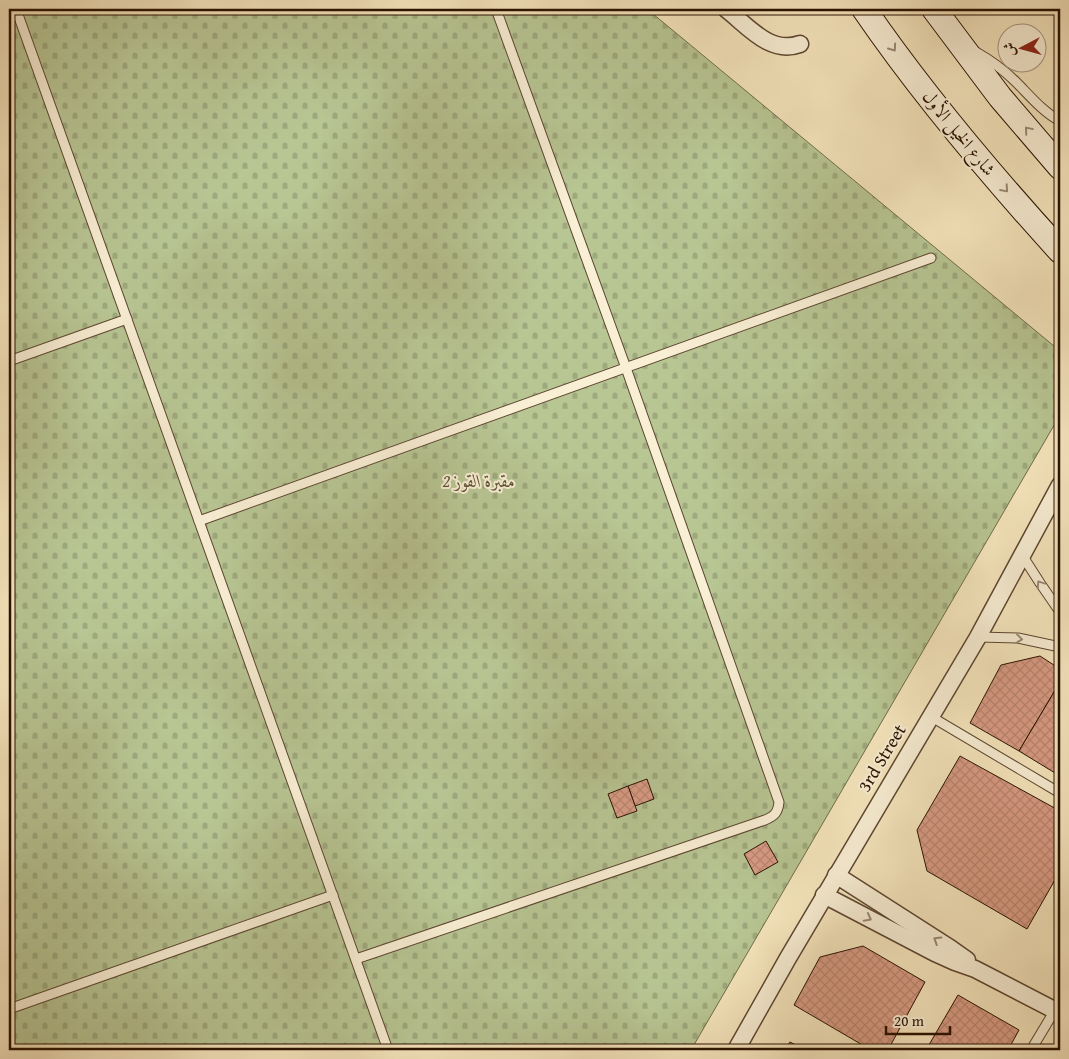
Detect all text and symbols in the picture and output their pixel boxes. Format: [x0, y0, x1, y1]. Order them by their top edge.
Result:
north arrow [996, 22, 1046, 72]
text: ش [998, 41, 1020, 57]
one-way arrow [887, 43, 896, 52]
street label: شارع الخيل الأول [915, 84, 1003, 183]
one-way arrow [1025, 127, 1034, 136]
one-way arrow [999, 184, 1008, 193]
park label: مقبرة القوز 2 [442, 467, 515, 494]
one-way arrow [1037, 580, 1047, 589]
one-way arrow [1016, 633, 1024, 644]
street label: 3rd Street [851, 718, 913, 797]
one-way arrow [862, 912, 871, 922]
one-way arrow [933, 936, 942, 946]
scale bar [886, 1004, 950, 1036]
text: 20 m [894, 1010, 925, 1031]

